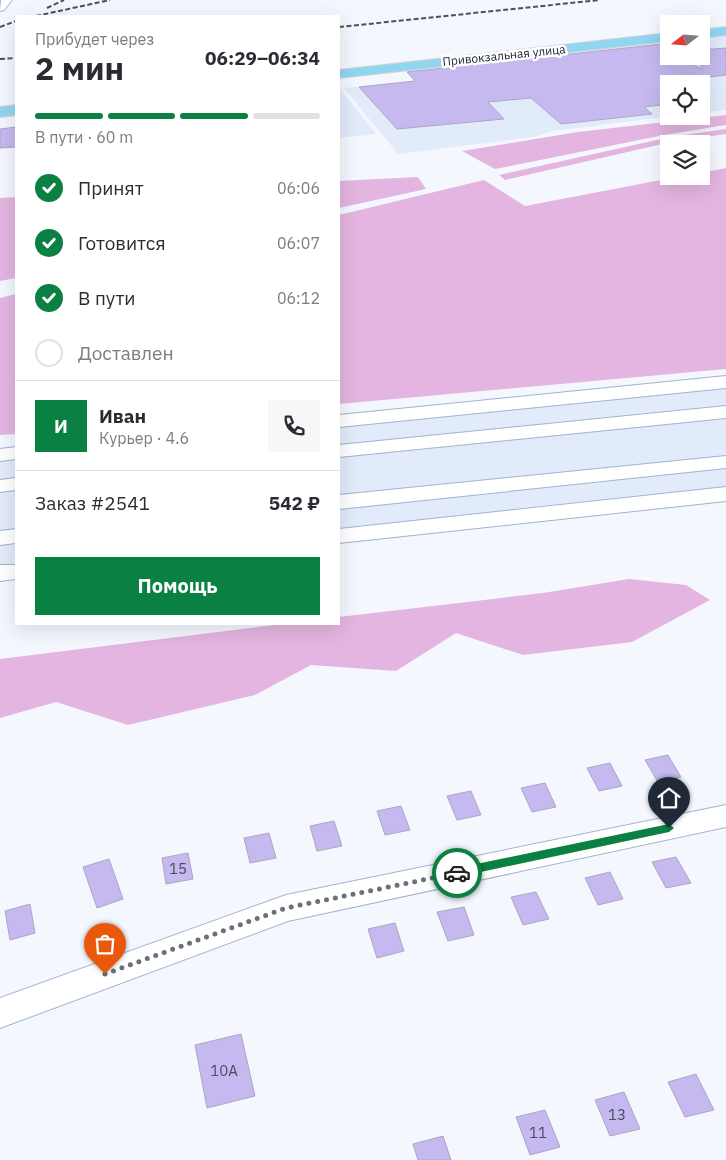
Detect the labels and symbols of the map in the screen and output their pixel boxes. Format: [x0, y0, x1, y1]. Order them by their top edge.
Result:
north arrow [660, 15, 710, 65]
street label: Привокзальная улица [442, 41, 567, 69]
pin [648, 777, 690, 828]
courier [432, 848, 482, 898]
house number: 15 [169, 859, 187, 878]
pin [84, 923, 126, 974]
house number: 10А [210, 1061, 238, 1080]
house number: 13 [608, 1105, 626, 1124]
house number: 11 [529, 1123, 547, 1142]

